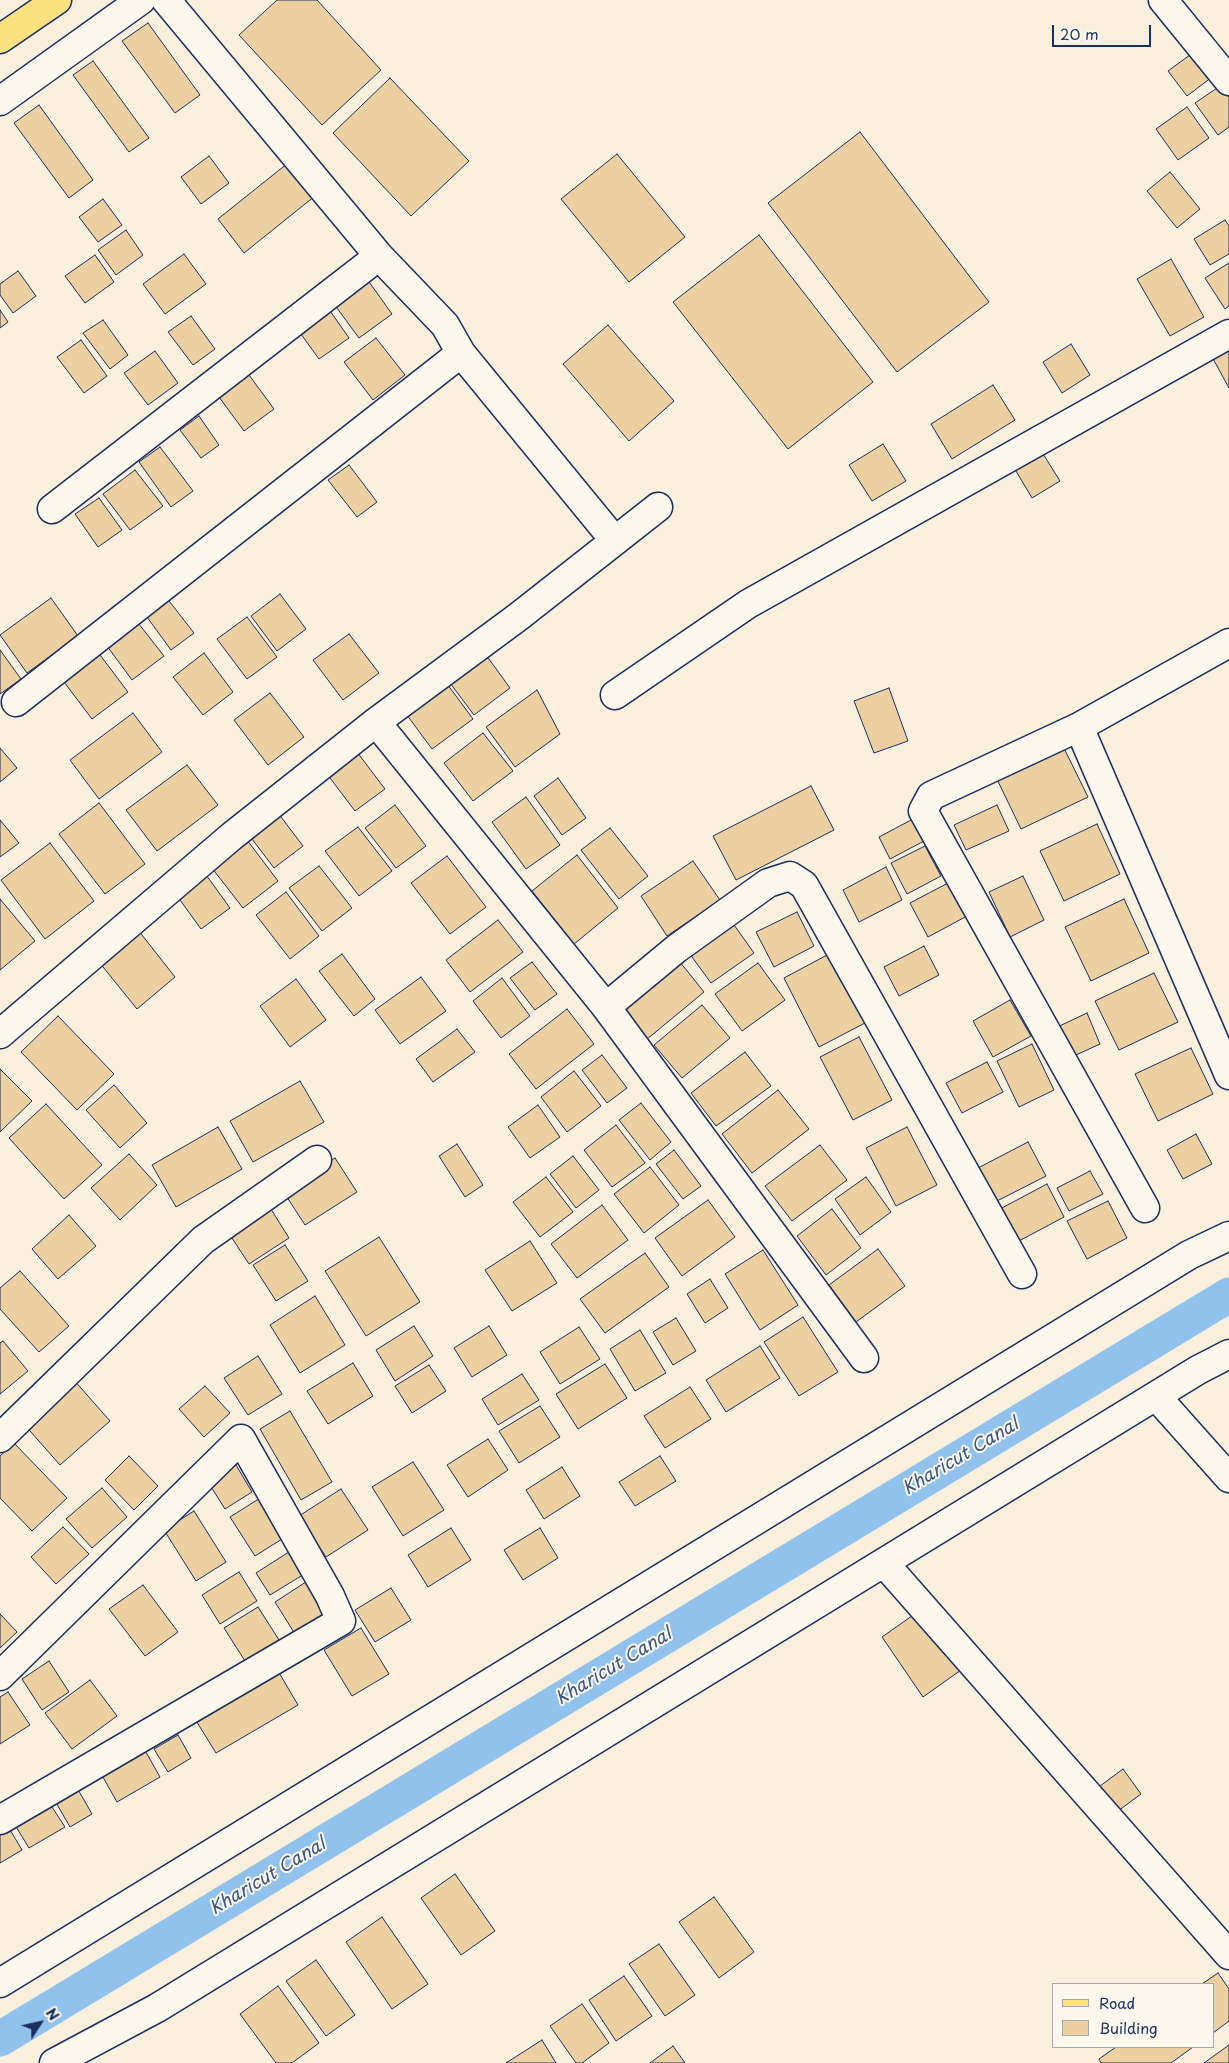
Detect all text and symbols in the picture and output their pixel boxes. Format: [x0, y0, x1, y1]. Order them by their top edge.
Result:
scale bar [1054, 15, 1153, 47]
text: 20 m [1060, 22, 1099, 45]
water label: Kharicut Canal [899, 1414, 1023, 1500]
water label: Kharicut Canal [552, 1624, 676, 1710]
water label: Kharicut Canal [206, 1834, 330, 1920]
legend [1052, 1983, 1214, 2048]
text: Road [1099, 1991, 1135, 2014]
north arrow [15, 1998, 65, 2048]
text: N [41, 2004, 64, 2025]
text: Building [1099, 2016, 1158, 2039]

